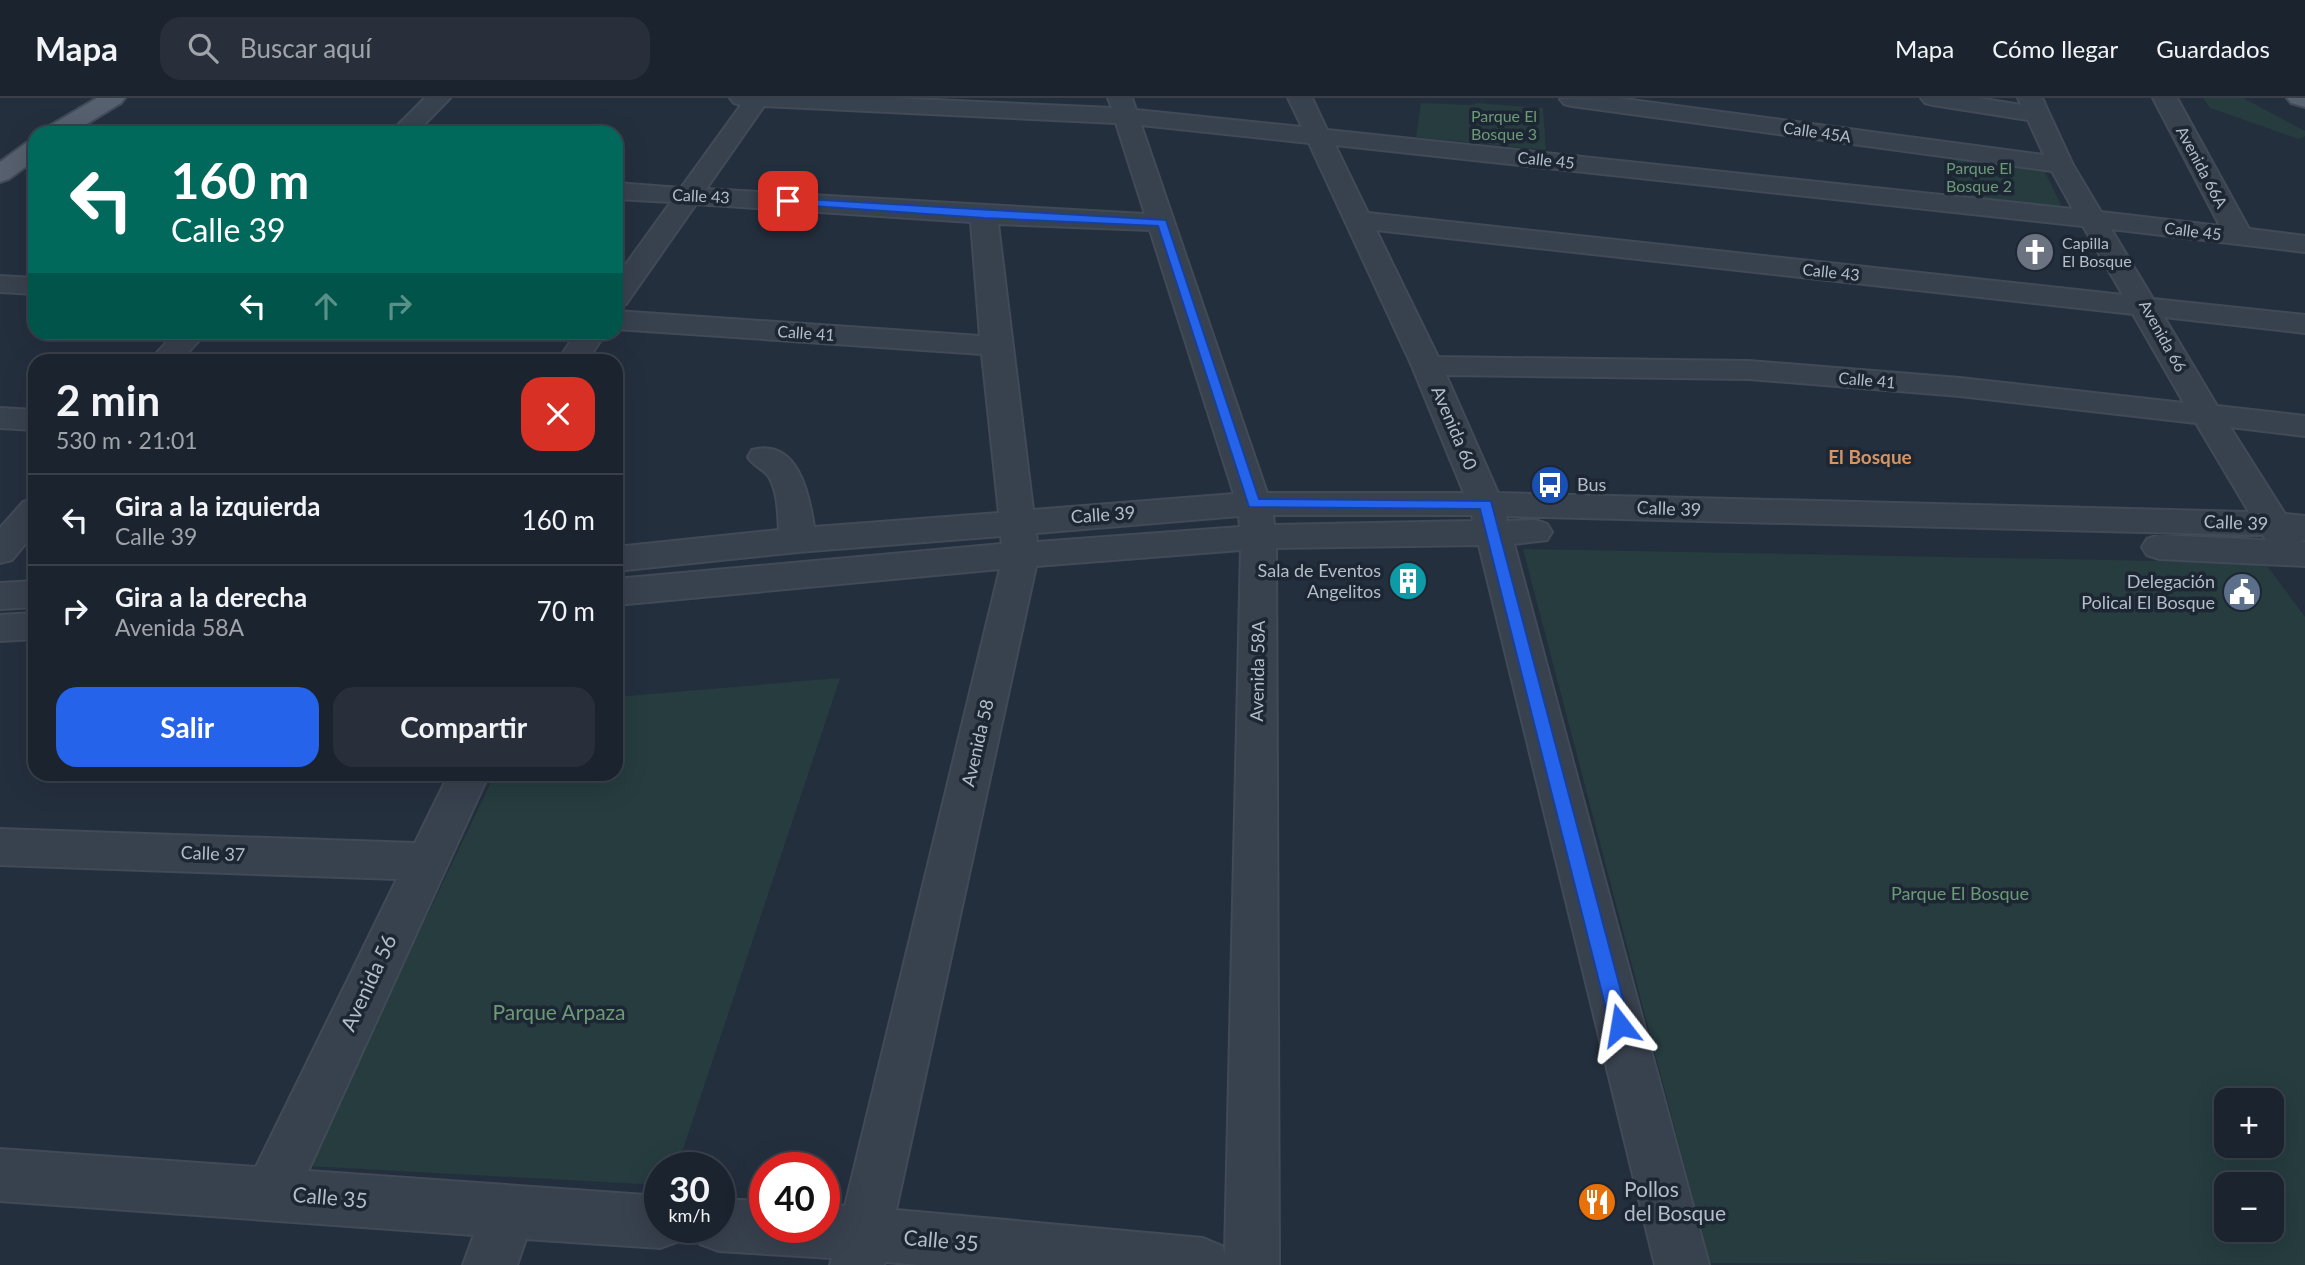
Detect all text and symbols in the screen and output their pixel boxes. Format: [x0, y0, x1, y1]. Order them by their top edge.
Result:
search box [160, 17, 650, 80]
text: Mapa [35, 28, 118, 68]
icon: search [184, 29, 222, 67]
text: Buscar aquí [240, 32, 371, 64]
text: Mapa [1895, 34, 1954, 63]
text: Cómo llegar [1992, 34, 2118, 63]
text: Guardados [2156, 34, 2270, 63]
park label: Parque El Bosque 3 [1471, 106, 1537, 143]
street label: Calle 45A [1782, 117, 1852, 146]
street label: Avenida 66A [2173, 123, 2232, 211]
street label: Calle 45 [1517, 147, 1576, 172]
text: 160 m [171, 151, 309, 209]
icon: left [56, 154, 147, 245]
park label: Parque El Bosque 2 [1946, 158, 2012, 195]
pin [758, 171, 818, 231]
icon: arrive [769, 182, 807, 220]
street label: Calle 43 [672, 185, 730, 206]
text: Calle 39 [171, 210, 286, 249]
street label: Calle 45 [2163, 218, 2223, 243]
church icon: Capilla El Bosque [2014, 231, 2056, 273]
place label: Capilla El Bosque [2062, 233, 2132, 270]
street label: Calle 43 [1802, 259, 1861, 284]
icon: left [234, 287, 272, 325]
icon: ahead [307, 287, 345, 325]
icon: right [380, 287, 418, 325]
street label: Avenida 66 [2136, 297, 2191, 375]
street label: Calle 41 [777, 321, 835, 344]
street label: Calle 41 [1838, 368, 1896, 391]
text: 2 min [56, 375, 160, 425]
button: close [521, 377, 595, 451]
street label: Avenida 60 [1427, 382, 1482, 473]
text: 530 m · 21:01 [56, 426, 198, 454]
district label: El Bosque [1828, 445, 1912, 468]
bus stop icon: Bus [1529, 464, 1571, 506]
place label: Bus [1577, 473, 1606, 495]
text: Gira a la izquierda [115, 490, 321, 522]
street label: Calle 39 [1636, 496, 1702, 520]
icon: left [56, 501, 94, 539]
street label: Calle 39 [1070, 501, 1136, 527]
text: 160 m [522, 504, 595, 536]
street label: Calle 39 [2203, 510, 2269, 534]
text: Calle 39 [115, 522, 197, 550]
place label: Sala de Eventos Angelitos [1258, 559, 1381, 602]
building icon: Sala de Eventos Angelitos [1387, 560, 1429, 602]
place label: Delegación Polical El Bosque [2081, 570, 2215, 613]
public building icon: Delegación Polical El Bosque [2221, 571, 2263, 613]
text: Gira a la derecha [115, 581, 307, 613]
icon: right [56, 592, 94, 630]
text: 70 m [537, 595, 595, 627]
text: Avenida 58A [115, 613, 244, 641]
street label: Avenida 58A [1245, 619, 1269, 722]
button: Salir [56, 687, 319, 767]
button: Compartir [333, 687, 595, 767]
street label: Avenida 58 [956, 697, 998, 789]
street label: Calle 37 [180, 841, 246, 865]
park label: Parque El Bosque [1891, 882, 2029, 904]
street label: Avenida 56 [334, 930, 401, 1035]
position arrow [1583, 988, 1657, 1062]
park label: Parque Arpaza [492, 999, 626, 1024]
map controls [2214, 1088, 2284, 1242]
button: + [2214, 1088, 2284, 1158]
speed limit sign: 40 [749, 1152, 840, 1243]
text: 30 [669, 1167, 710, 1209]
button: − [2214, 1172, 2284, 1242]
place label: Pollos del Bosque [1624, 1176, 1726, 1225]
street label: Calle 35 [292, 1181, 369, 1212]
restaurant icon: Pollos del Bosque [1576, 1181, 1618, 1223]
text: km/h [668, 1204, 711, 1226]
street label: Calle 35 [903, 1224, 980, 1255]

